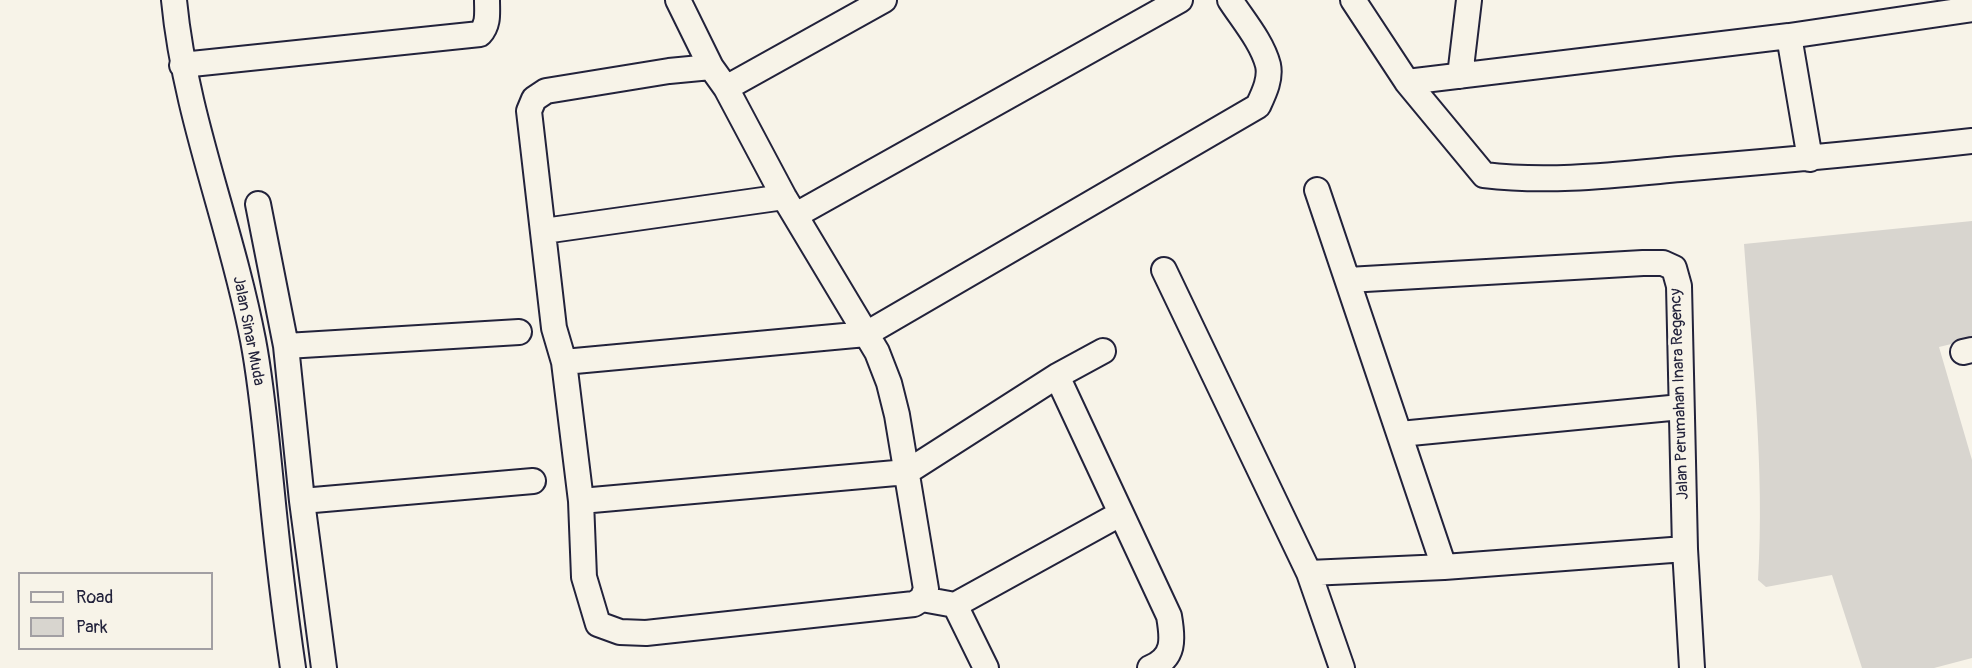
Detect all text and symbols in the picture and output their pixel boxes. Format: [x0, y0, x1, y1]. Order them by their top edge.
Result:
street label: Jalan Sinar Muda [228, 275, 268, 387]
street label: Jalan Perumahan Inara Regency [1667, 288, 1693, 500]
legend [18, 572, 213, 650]
text: Road [76, 586, 113, 609]
text: Park [76, 616, 108, 639]

